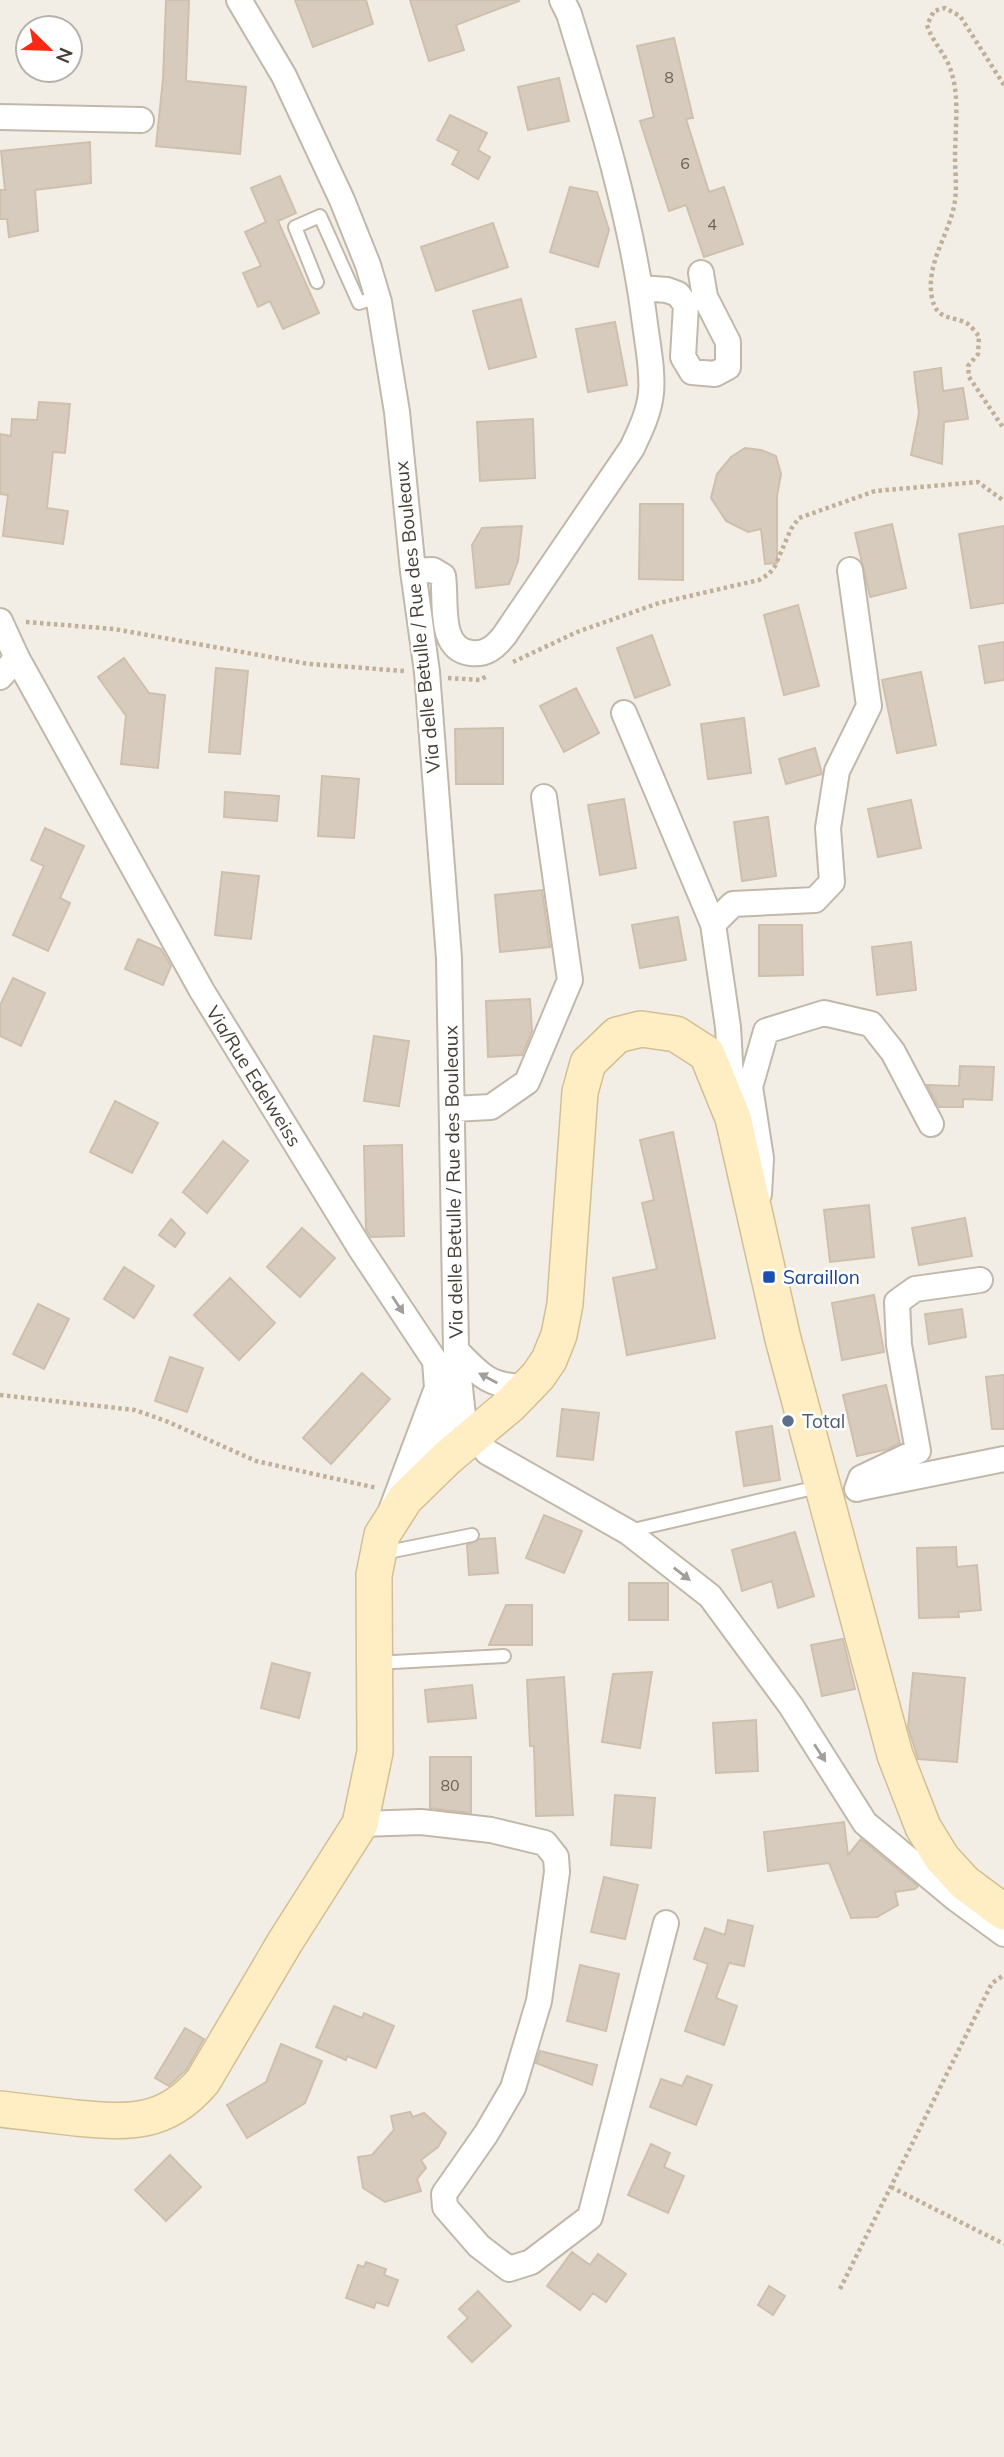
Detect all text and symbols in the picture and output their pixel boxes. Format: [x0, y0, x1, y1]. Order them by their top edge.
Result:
north arrow [14, 14, 84, 84]
text: N [51, 44, 78, 67]
house number: 8 [664, 67, 674, 87]
house number: 6 [680, 153, 690, 173]
house number: 4 [707, 214, 717, 234]
street label: Via delle Betulle / Rue des Bouleaux [389, 460, 445, 774]
street label: Via/Rue Edelweiss [201, 1001, 307, 1151]
street label: Via delle Betulle / Rue des Bouleaux [438, 1025, 468, 1339]
place label: Saraillon [783, 1265, 860, 1289]
marker: Saraillon [761, 1269, 777, 1285]
one-way arrow [391, 1295, 404, 1315]
one-way arrow [478, 1372, 498, 1383]
place label: Total [802, 1409, 845, 1433]
marker: Total [780, 1413, 796, 1429]
one-way arrow [673, 1566, 691, 1580]
one-way arrow [814, 1743, 827, 1762]
house number: 80 [440, 1775, 460, 1795]

